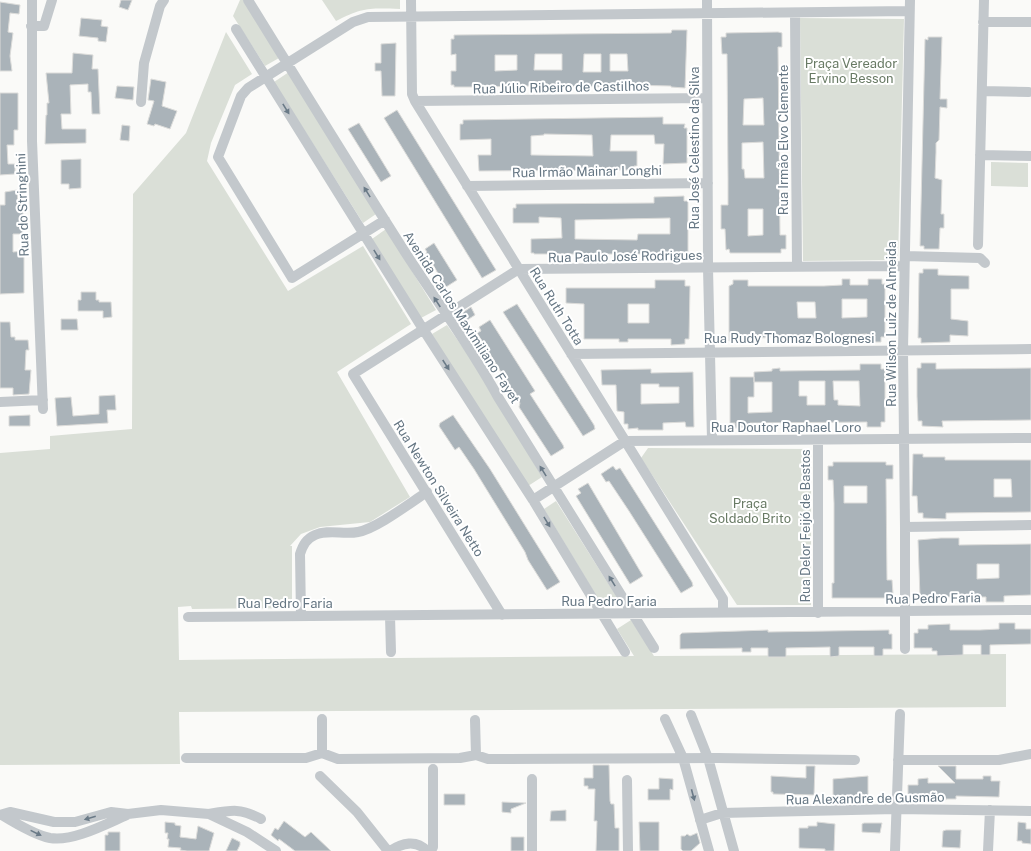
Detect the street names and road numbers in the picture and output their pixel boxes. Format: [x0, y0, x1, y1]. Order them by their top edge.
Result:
street label: Rua Irmão Elvo Clemente [776, 65, 791, 215]
street label: Rua José Celestino da Silva [687, 66, 702, 230]
street label: Rua Júlio Ribeiro de Castilhos [473, 78, 649, 97]
street label: Rua do Stringhini [13, 153, 32, 257]
street label: Rua Irmão Mainar Longhi [512, 163, 662, 180]
street label: Avenida Carlos Maximiliano Fayet [400, 228, 523, 406]
street label: Rua Wilson Luiz de Almeida [884, 241, 899, 407]
street label: Rua Paulo José Rodrigues [548, 248, 702, 265]
street label: Rua Ruth Totta [527, 265, 587, 348]
street label: Rua Rudy Thomaz Bolognesi [704, 331, 874, 346]
street label: Rua Newton Silveira Netto [390, 417, 487, 559]
street label: Rua Doutor Raphael Loro [711, 420, 861, 435]
street label: Rua Delor Feijó de Bastos [798, 449, 813, 603]
street label: Rua Pedro Faria [885, 590, 981, 607]
street label: Rua Pedro Faria [561, 594, 657, 609]
street label: Rua Pedro Faria [237, 596, 333, 611]
street label: Rua Alexandre de Gusmão [785, 790, 945, 807]

